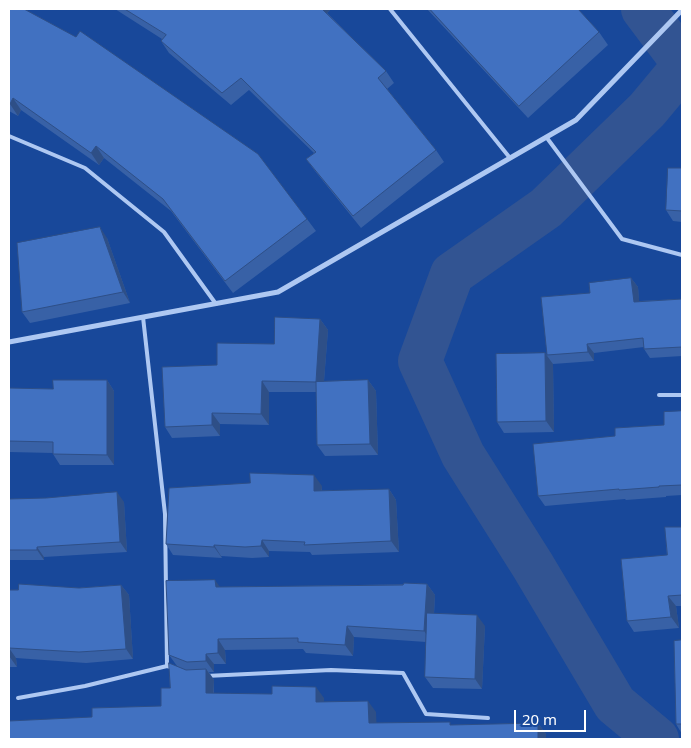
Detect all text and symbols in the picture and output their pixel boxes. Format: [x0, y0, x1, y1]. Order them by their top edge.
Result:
scale bar [516, 700, 588, 732]
text: 20 m [522, 709, 557, 729]

